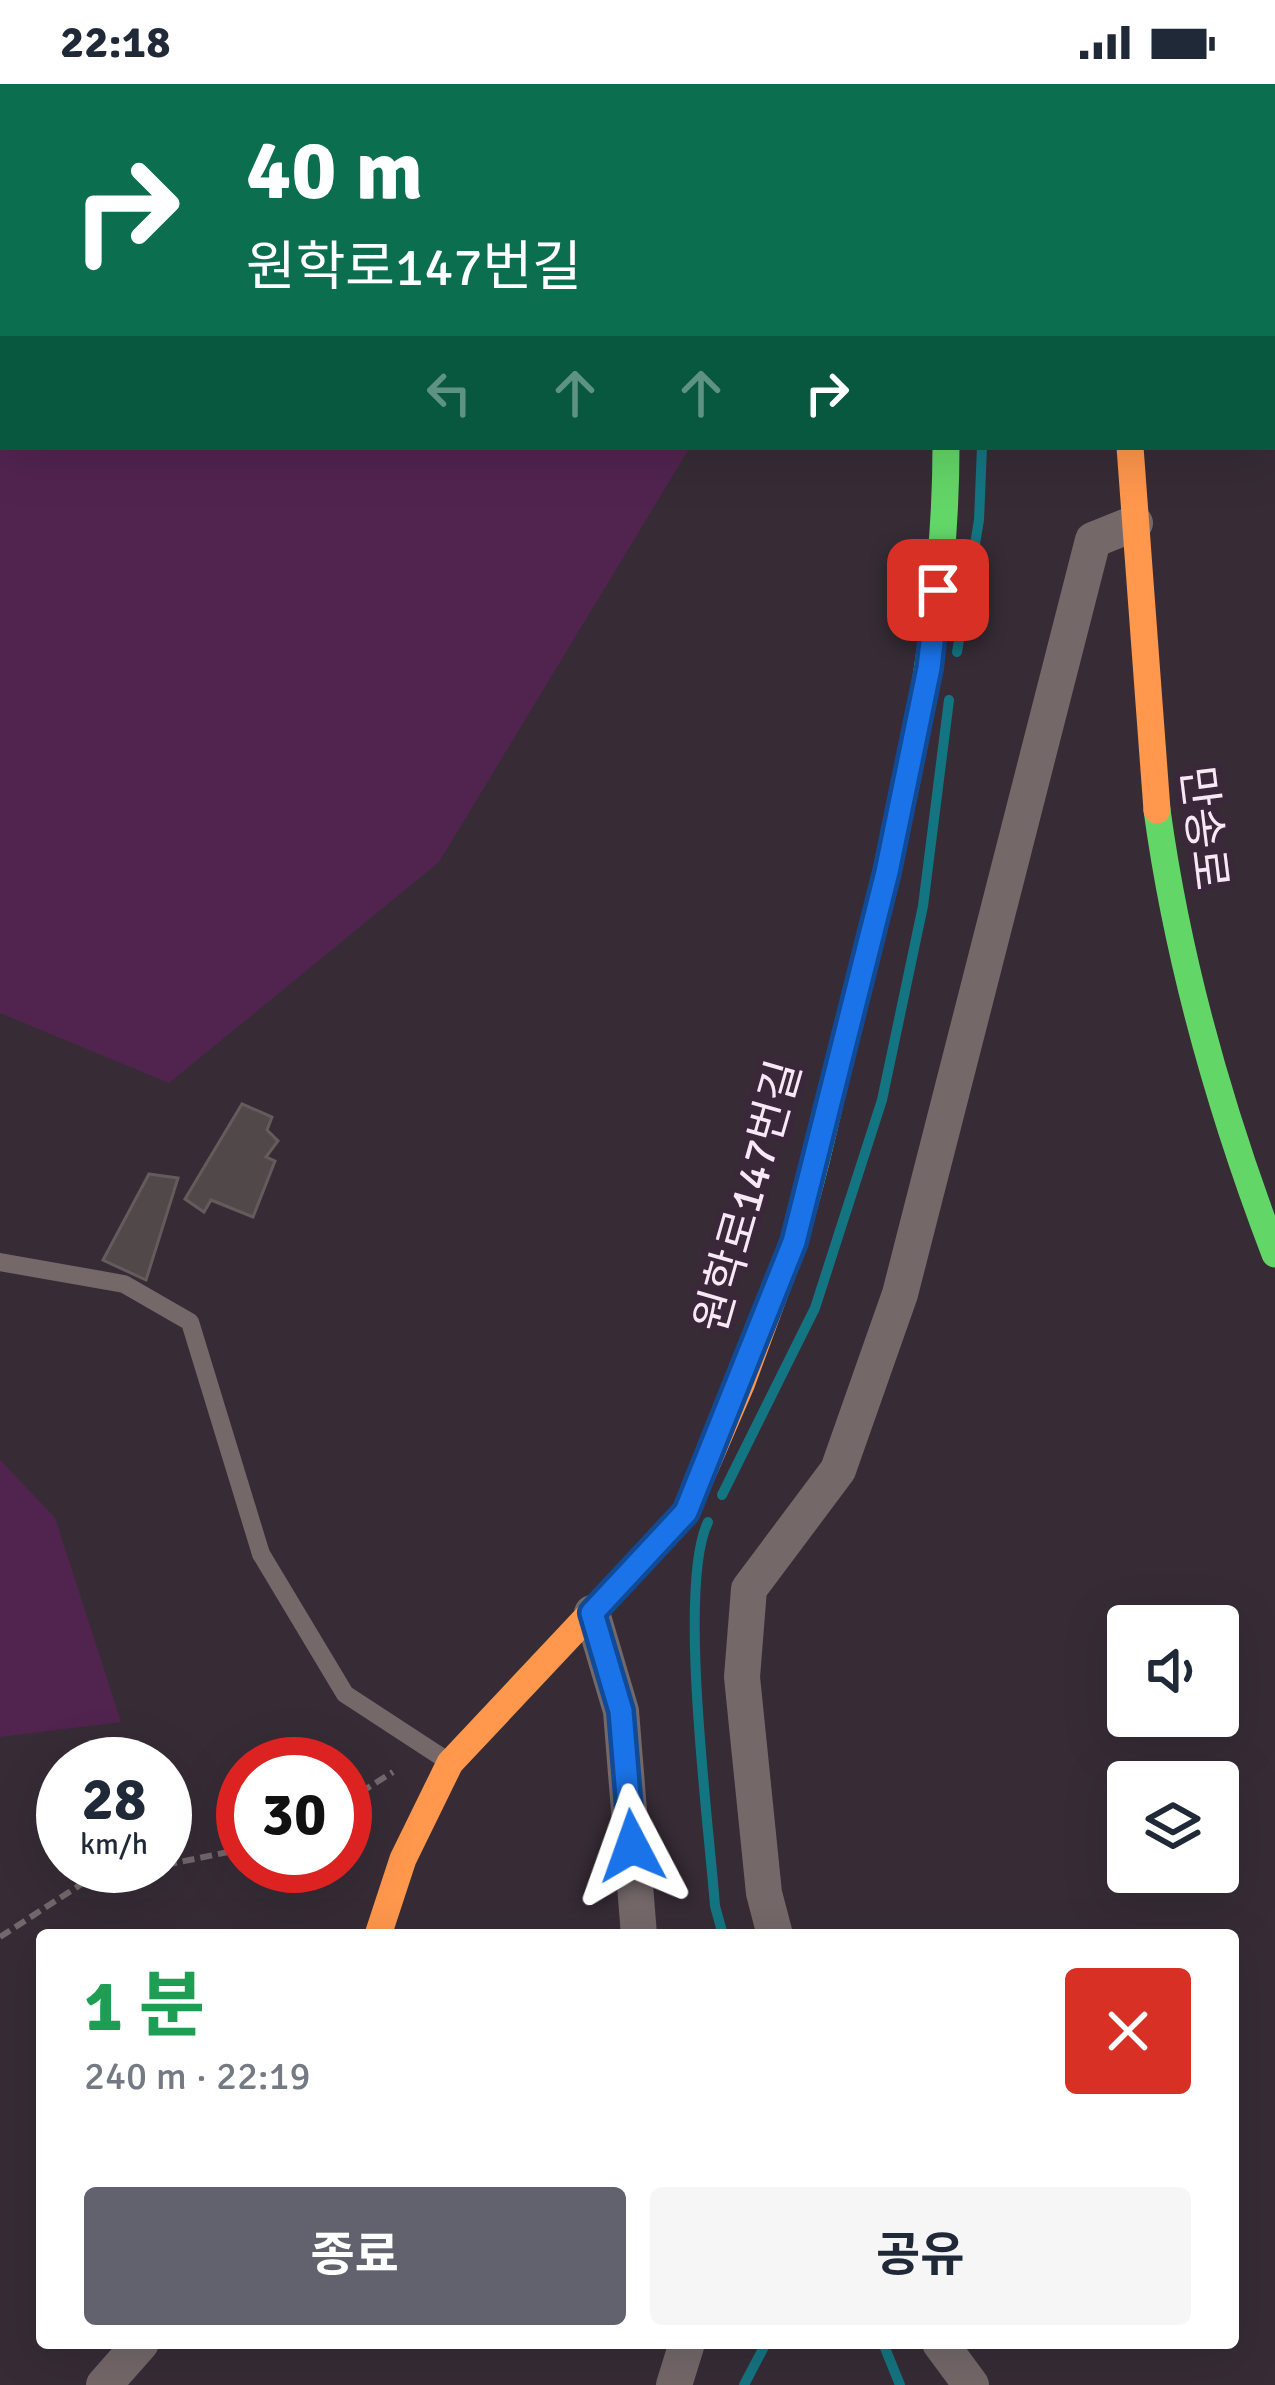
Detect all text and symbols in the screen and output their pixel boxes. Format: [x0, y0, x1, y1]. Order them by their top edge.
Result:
text: 22:18 [60, 15, 170, 70]
text: 40 m [246, 119, 423, 223]
icon: right [48, 132, 204, 288]
text: 원학로147번길 [246, 234, 582, 301]
icon: left [416, 360, 482, 426]
icon: ahead [542, 360, 608, 426]
icon: ahead [668, 360, 734, 426]
icon: right [794, 360, 860, 426]
pin [887, 539, 989, 641]
icon: arrive [905, 557, 971, 623]
street label: 만송로 [1169, 763, 1238, 893]
street label: 원학로147번길 [683, 1054, 813, 1339]
map controls [1107, 1605, 1239, 1893]
button: sound [1107, 1605, 1239, 1737]
speed limit sign: 30 [216, 1737, 372, 1893]
button: layers [1107, 1761, 1239, 1893]
text: 28 [82, 1763, 146, 1837]
position arrow [569, 1783, 695, 1909]
text: km/h [80, 1826, 148, 1863]
text: 1 분 [84, 1962, 205, 2051]
button: close [1065, 1968, 1191, 2094]
text: 240 m · 22:19 [84, 2052, 311, 2100]
button: 종료 [84, 2187, 626, 2325]
button: 공유 [650, 2187, 1191, 2325]

